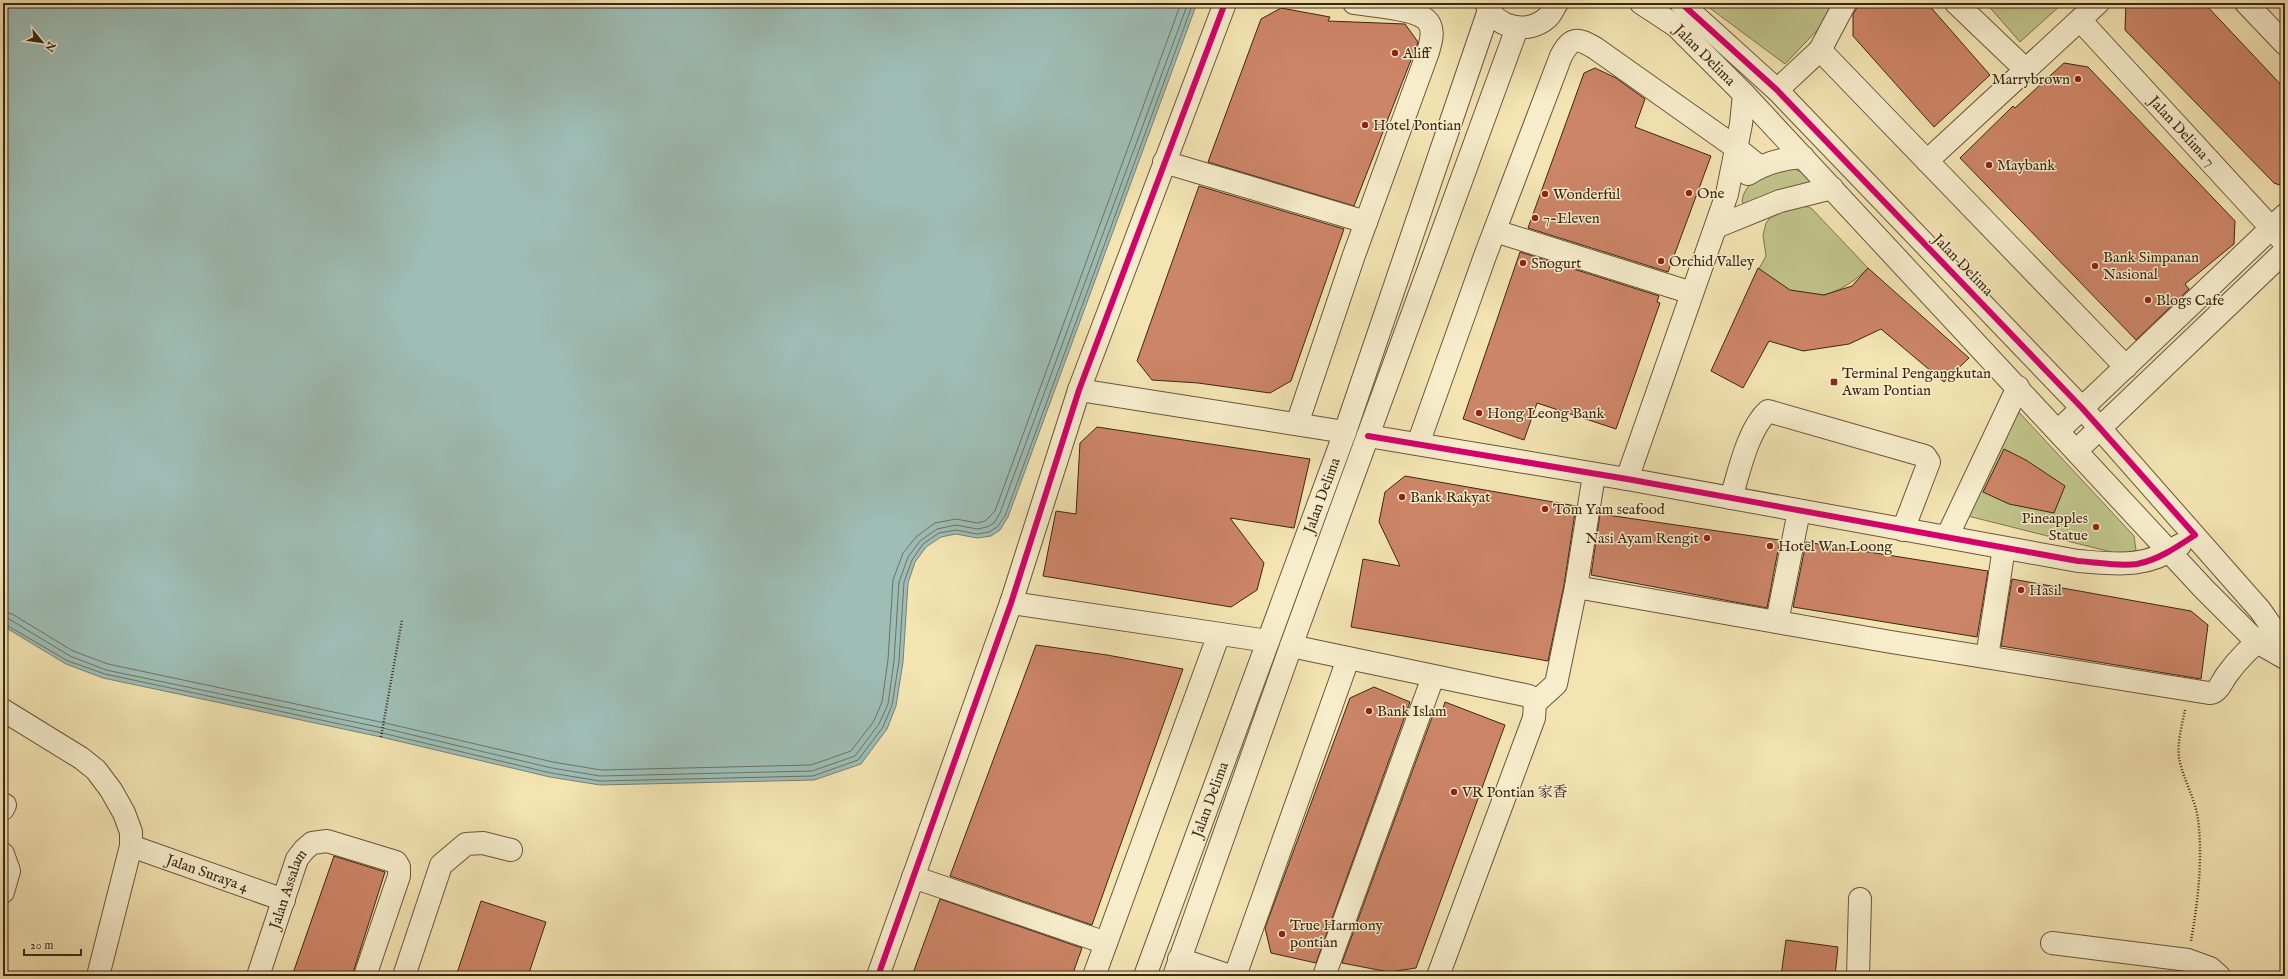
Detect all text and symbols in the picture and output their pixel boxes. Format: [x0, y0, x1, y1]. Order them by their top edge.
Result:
street label: Jalan Delima [1669, 19, 1740, 90]
north arrow [22, 22, 62, 62]
text: N [41, 38, 59, 54]
place label: Aliff [1402, 44, 1432, 63]
marker: Aliff [1390, 48, 1400, 58]
place label: Marrybrown [1992, 70, 2070, 89]
marker: Marrybrown [2073, 74, 2083, 84]
street label: Jalan Delima 7 [2144, 90, 2219, 171]
place label: Hotel Pontian [1373, 116, 1461, 135]
marker: Hotel Pontian [1360, 120, 1370, 130]
place label: Maybank [1997, 156, 2056, 175]
marker: Maybank [1984, 160, 1994, 170]
place label: One [1697, 184, 1724, 203]
place label: Wonderful [1553, 185, 1621, 204]
marker: One [1684, 188, 1694, 198]
marker: Wonderful [1540, 189, 1550, 199]
place label: 7-Eleven [1543, 209, 1600, 228]
marker: 7-Eleven [1530, 213, 1540, 223]
street label: Jalan Delima [1927, 228, 1998, 300]
place label: Bank Simpanan Nasional [2103, 248, 2199, 284]
place label: Orchid Valley [1669, 252, 1755, 271]
place label: Snogurt [1531, 254, 1581, 273]
marker: Orchid Valley [1656, 256, 1666, 266]
marker: Snogurt [1518, 258, 1528, 268]
marker: Bank Simpanan Nasional [2090, 261, 2100, 271]
place label: Blogs Cafe [2156, 291, 2224, 310]
marker: Blogs Cafe [2143, 295, 2153, 305]
place label: Terminal Pengangkutan Awam Pontian [1841, 364, 1991, 400]
marker: Terminal Pengangkutan Awam Pontian [1829, 377, 1839, 387]
place label: Hong Leong Bank [1487, 404, 1606, 423]
marker: Hong Leong Bank [1474, 408, 1484, 418]
street label: Jalan Delima [1298, 455, 1344, 538]
place label: Bank Rakyat [1410, 488, 1490, 507]
marker: Bank Rakyat [1397, 492, 1407, 502]
place label: Tom Yam seafood [1553, 500, 1666, 519]
marker: Tom Yam seafood [1540, 504, 1550, 514]
place label: Pineapples Statue [2022, 509, 2088, 545]
marker: Pineapples Statue [2091, 522, 2101, 532]
place label: Nasi Ayam Rengit [1586, 529, 1699, 548]
marker: Nasi Ayam Rengit [1702, 533, 1712, 543]
place label: Hotel Wan Loong [1778, 537, 1893, 556]
marker: Hotel Wan Loong [1765, 541, 1775, 551]
place label: Hasil [2029, 581, 2063, 600]
marker: Hasil [2016, 585, 2026, 595]
place label: Bank Islam [1377, 702, 1447, 721]
marker: Bank Islam [1364, 706, 1374, 716]
street label: Jalan Delima [1187, 759, 1233, 842]
place label: VR Pontian 家香 [1461, 783, 1568, 802]
marker: VR Pontian 家香 [1449, 787, 1459, 797]
street label: Jalan Assalam [264, 845, 311, 933]
street label: Jalan Suraya 4 [162, 849, 252, 896]
place label: True Harmony pontian [1290, 916, 1384, 952]
marker: True Harmony pontian [1277, 929, 1287, 939]
scale bar [24, 931, 81, 957]
text: 20 m [30, 938, 53, 953]

